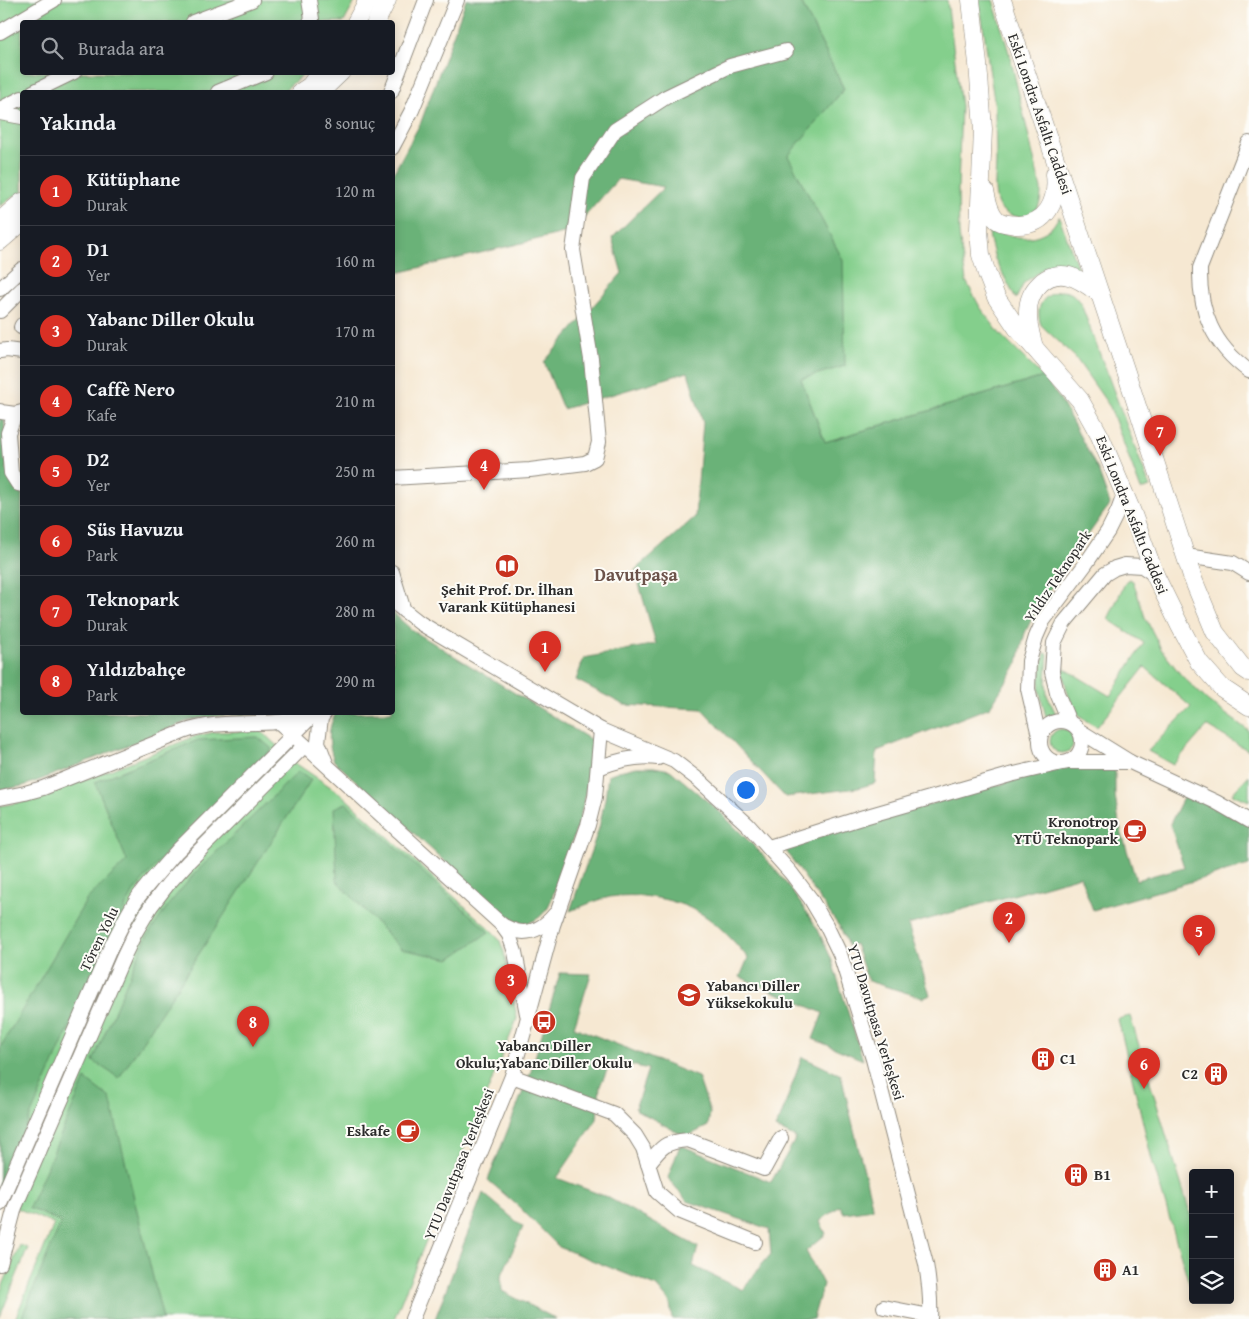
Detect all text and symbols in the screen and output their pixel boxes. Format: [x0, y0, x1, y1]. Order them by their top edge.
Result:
search box [20, 20, 395, 75]
street label: Eski Londra Asfaltı Caddesi [1003, 31, 1078, 197]
icon: search [38, 34, 66, 62]
text: Burada ara [78, 34, 165, 62]
text: Yakında [40, 107, 116, 138]
text: 8 sonuç [325, 111, 375, 135]
text: Kütüphane [87, 165, 180, 193]
text: 1 [52, 179, 60, 203]
text: 120 m [335, 179, 375, 203]
text: Durak [87, 193, 128, 217]
text: D1 [87, 235, 109, 263]
text: 2 [52, 249, 60, 273]
text: 160 m [335, 249, 375, 273]
text: Yer [87, 263, 110, 287]
text: Yabanc Diller Okulu [87, 305, 254, 333]
text: 3 [52, 319, 60, 343]
text: 170 m [335, 319, 375, 343]
text: Durak [87, 333, 128, 357]
text: Caffè Nero [87, 375, 175, 403]
text: 4 [52, 389, 60, 413]
text: 210 m [335, 389, 375, 413]
text: Kafe [87, 403, 117, 427]
pin: 7 [1144, 415, 1176, 456]
street label: Eski Londra Asfaltı Caddesi [1091, 433, 1174, 597]
text: D2 [87, 445, 109, 473]
pin: 4 [468, 449, 500, 490]
text: 5 [52, 459, 60, 483]
text: 250 m [335, 459, 375, 483]
text: Yer [87, 473, 110, 497]
text: Süs Havuzu [87, 515, 183, 543]
street label: Yıldız Teknopark [1019, 525, 1096, 626]
text: 6 [52, 529, 60, 553]
text: 260 m [335, 529, 375, 553]
text: Park [87, 543, 118, 567]
library icon: Şehit Prof. Dr. İlhan Varank Kütüphanesi [494, 553, 520, 579]
district label: Davutpaşa [594, 561, 679, 588]
place label: Şehit Prof. Dr. İlhan Varank Kütüphanesi [439, 579, 576, 617]
text: Teknopark [87, 585, 179, 613]
text: 7 [52, 599, 60, 623]
text: 280 m [335, 599, 375, 623]
text: Durak [87, 613, 128, 637]
pin: 1 [529, 631, 561, 672]
text: Yıldızbahçe [87, 655, 186, 683]
text: 8 [52, 669, 60, 693]
text: 290 m [335, 669, 375, 693]
text: Park [87, 683, 118, 707]
your location [733, 777, 759, 803]
place label: Kronotrop YTÜ Teknopark [1014, 811, 1118, 849]
cafe icon: Kronotrop YTÜ Teknopark [1122, 818, 1148, 844]
street label: Tören Yolu [74, 902, 123, 974]
pin: 2 [993, 902, 1025, 943]
pin: 5 [1183, 915, 1215, 956]
street label: YTU Davutpasa Yerleşkesi [843, 941, 910, 1102]
pin: 3 [495, 964, 527, 1005]
place label: Yabancı Diller Yüksekokulu [706, 975, 800, 1013]
school or university icon: Yabancı Diller Yüksekokulu [676, 982, 702, 1008]
pin: 8 [237, 1006, 269, 1047]
bus stop icon: Yabancı Diller Okulu;Yabanc Diller Okulu [531, 1009, 557, 1035]
place label: Yabancı Diller Okulu;Yabanc Diller Okulu [456, 1035, 633, 1073]
building icon: C1 [1030, 1046, 1056, 1072]
place label: C1 [1060, 1048, 1076, 1069]
pin: 6 [1128, 1048, 1160, 1089]
building icon: C2 [1203, 1061, 1229, 1087]
place label: C2 [1182, 1063, 1198, 1084]
street label: YTU Davutpasa Yerleşkesi [418, 1085, 499, 1243]
cafe icon: Eskafe [395, 1118, 421, 1144]
place label: Eskafe [347, 1120, 390, 1141]
building icon: B1 [1063, 1162, 1089, 1188]
place label: B1 [1094, 1164, 1111, 1185]
map controls [1189, 1169, 1234, 1304]
button: + [1189, 1169, 1234, 1214]
button: − [1189, 1214, 1234, 1259]
building icon: A1 [1092, 1257, 1118, 1283]
place label: A1 [1122, 1259, 1139, 1280]
button: layers [1189, 1259, 1234, 1304]

